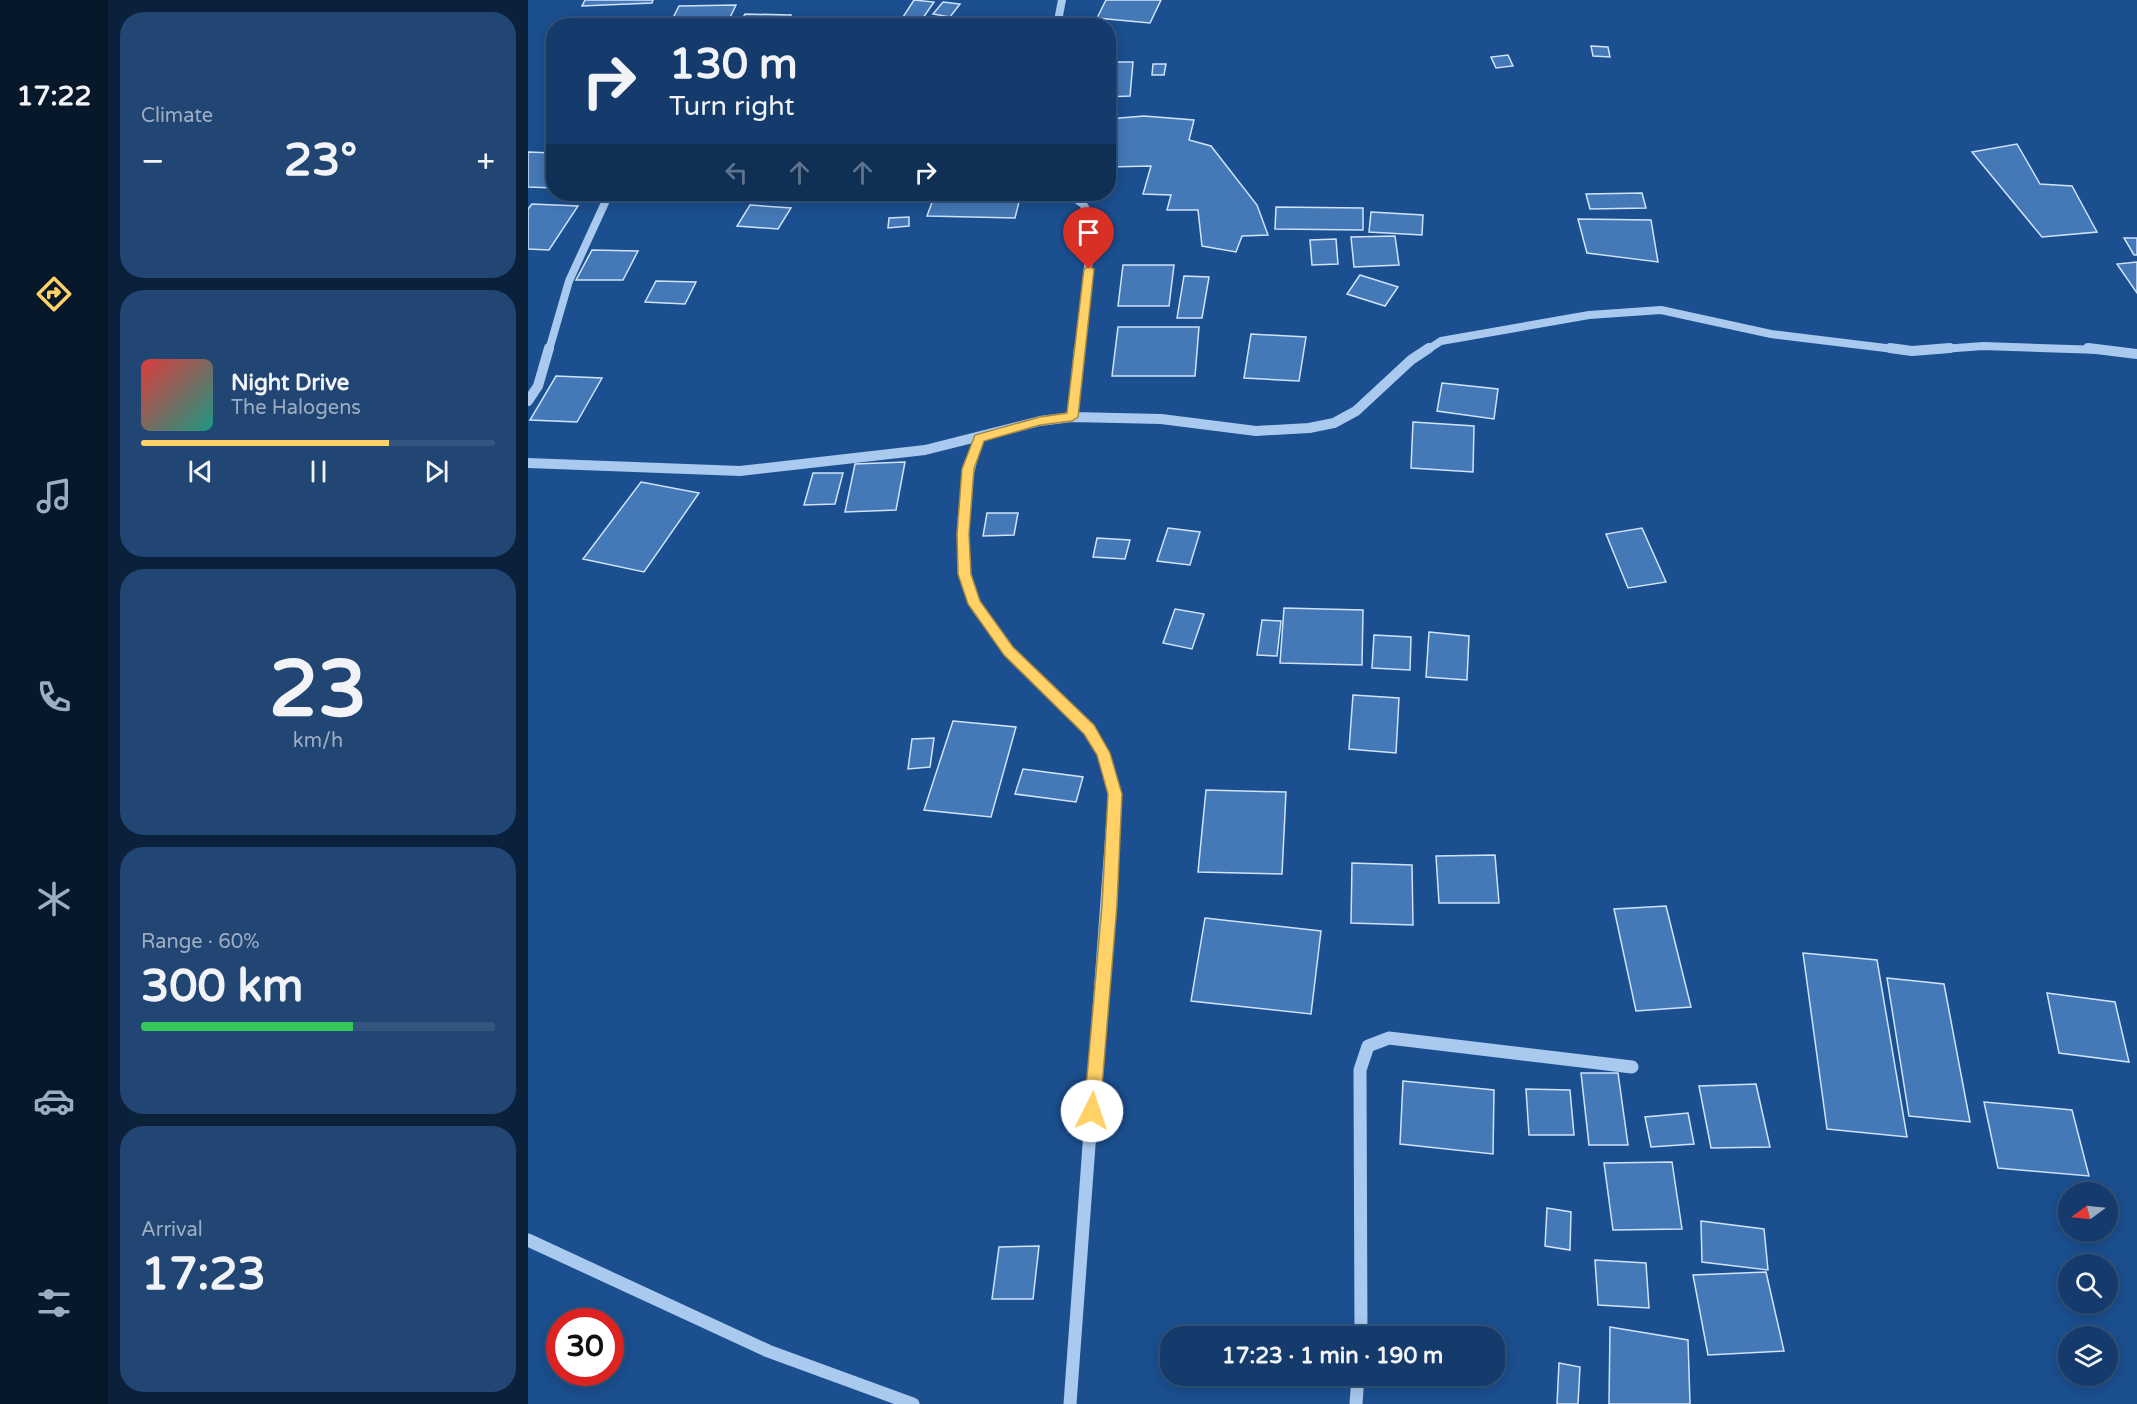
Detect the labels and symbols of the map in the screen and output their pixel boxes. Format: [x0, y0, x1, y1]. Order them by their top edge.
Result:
pin [1063, 207, 1114, 269]
position arrow [1060, 1079, 1124, 1143]
north arrow [2058, 1182, 2118, 1242]
speed limit sign: 30 [546, 1308, 624, 1386]

